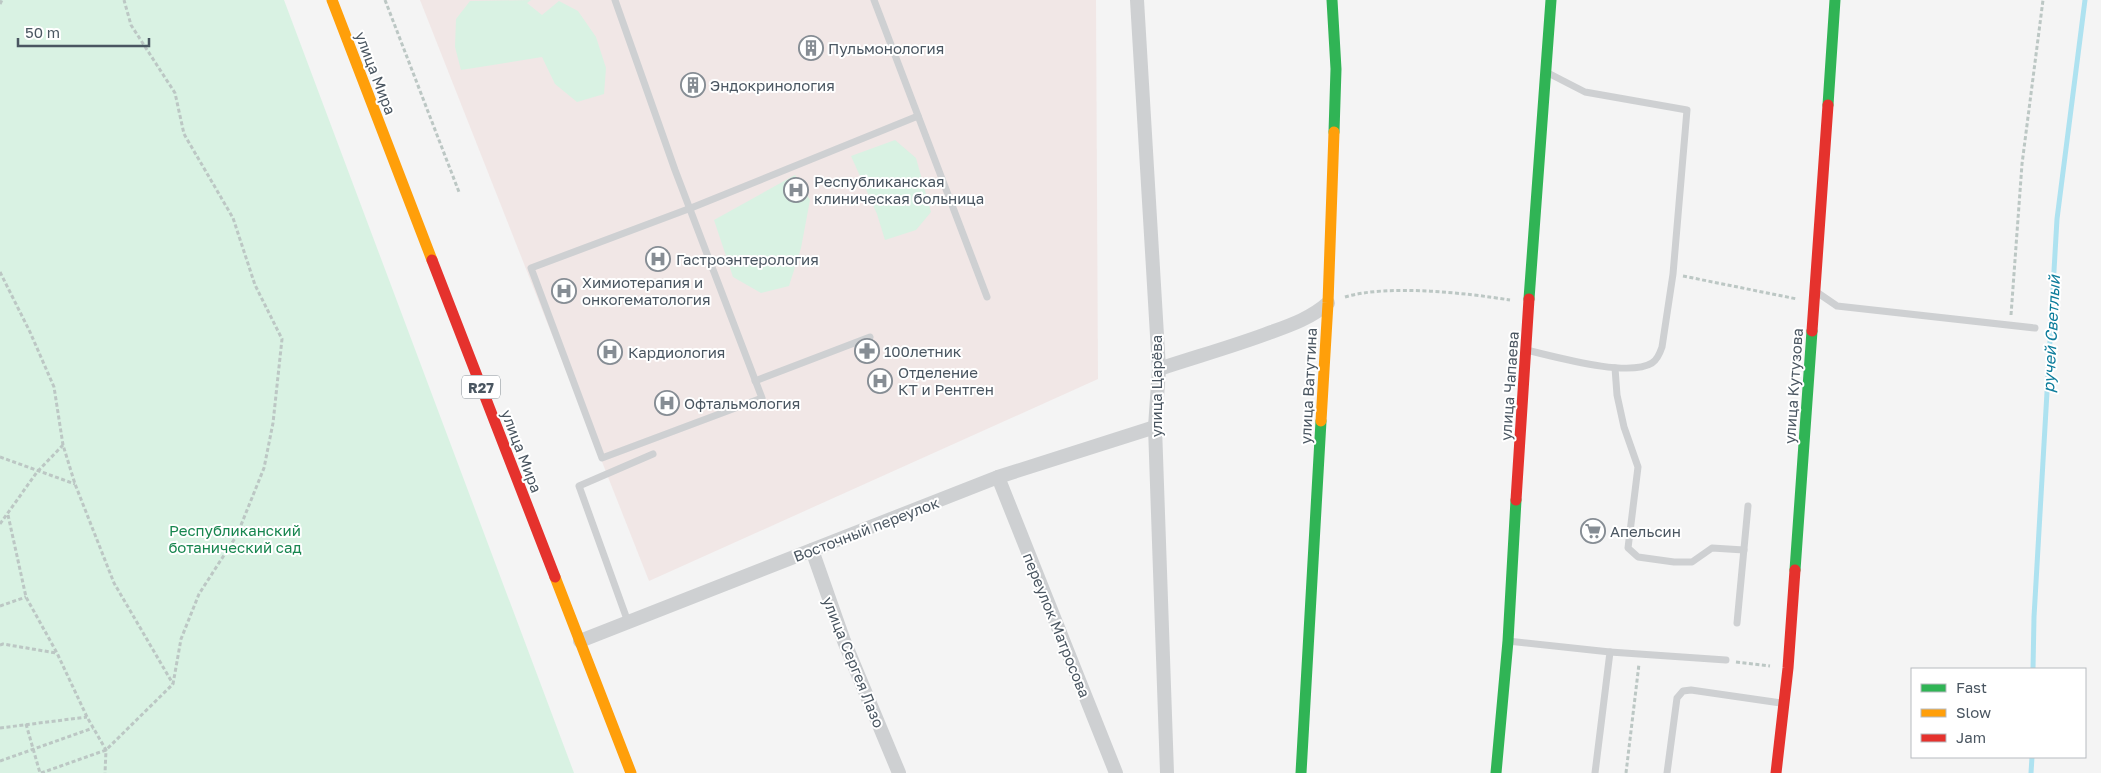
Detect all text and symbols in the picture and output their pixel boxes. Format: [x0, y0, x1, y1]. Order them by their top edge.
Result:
scale bar [18, 15, 149, 47]
text: 50 m [25, 23, 60, 41]
street label: улица Мира [352, 29, 400, 117]
building icon: Пульмонология [798, 35, 824, 61]
place label: Пульмонология [828, 39, 944, 57]
building icon: Эндокринология [680, 72, 706, 98]
place label: Эндокринология [710, 76, 835, 94]
place label: Республиканская клиническая больница [814, 172, 984, 207]
hospital icon: Республиканская клиническая больница [783, 177, 809, 203]
hospital icon: Гастроэнтерология [645, 246, 671, 272]
place label: Гастроэнтерология [676, 250, 819, 268]
place label: Химиотерапия и онкогематология [582, 273, 710, 308]
water label: ручей Светлый [2038, 274, 2064, 393]
hospital icon: Химиотерапия и онкогематология [551, 278, 577, 304]
street label: улица Ватутина [1296, 327, 1320, 445]
street label: улица Кутузова [1780, 328, 1806, 444]
street label: улица Чапаева [1496, 331, 1522, 441]
street label: улица Царёва [1147, 335, 1165, 437]
pharmacy icon: 100летник [854, 338, 880, 364]
hospital icon: Кардиология [597, 339, 623, 365]
place label: 100летник [884, 342, 962, 360]
place label: Кардиология [628, 343, 725, 361]
place label: Отделение КТ и Рентген [898, 363, 994, 398]
hospital icon: Отделение КТ и Рентген [867, 368, 893, 394]
road number: R27 [462, 376, 500, 398]
hospital icon: Офтальмология [654, 390, 680, 416]
place label: Офтальмология [684, 394, 800, 412]
street label: улица Мира [498, 407, 546, 495]
street label: Восточный переулок [791, 493, 942, 565]
supermarket icon: Апельсин [1580, 518, 1606, 544]
park label: Республиканский ботанический сад [168, 521, 302, 556]
place label: Апельсин [1610, 522, 1681, 540]
street label: переулок Матросова [1020, 550, 1094, 700]
street label: улица Сергея Лазо [819, 594, 889, 730]
legend [1911, 668, 2086, 758]
text: Fast [1956, 678, 1987, 696]
text: Slow [1956, 703, 1991, 721]
text: Jam [1956, 728, 1986, 746]

